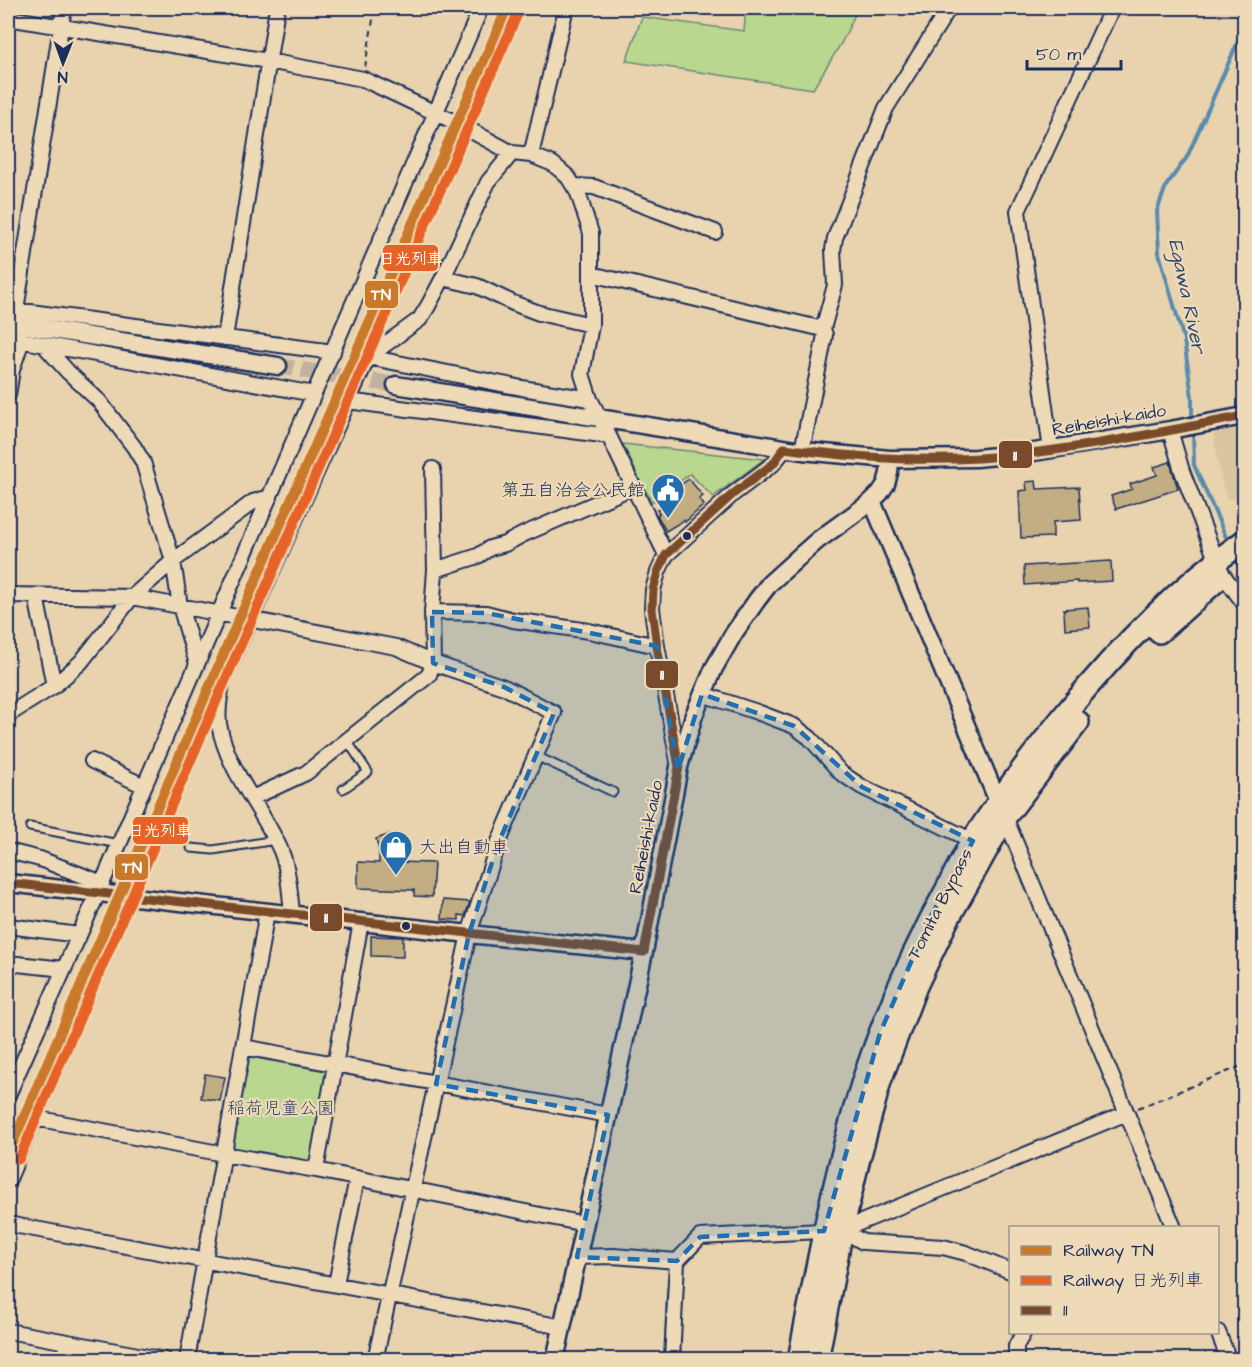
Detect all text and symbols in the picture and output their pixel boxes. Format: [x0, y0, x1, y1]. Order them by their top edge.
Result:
north arrow [33, 33, 93, 93]
scale bar [1027, 33, 1122, 71]
text: 50 m [1036, 42, 1081, 67]
text: N [58, 66, 68, 88]
water label: Egawa River [1160, 236, 1213, 358]
line badge: 日光列車 [382, 244, 439, 272]
text: 日光列車 [379, 248, 443, 270]
line badge: TN [364, 280, 399, 309]
text: TN [370, 284, 391, 306]
street label: Reiheishi-kaido [1050, 398, 1168, 442]
line badge: 11 [998, 440, 1033, 469]
text: 11 [1013, 445, 1018, 467]
public building icon: 第五自治会公民館 [650, 472, 686, 519]
place label: 第五自治会公民館 [501, 478, 645, 503]
unlabelled marker [681, 530, 693, 542]
line badge: 11 [645, 660, 679, 689]
text: 11 [660, 664, 665, 686]
street label: Reiheishi-kaido [623, 778, 669, 896]
line badge: 日光列車 [132, 816, 189, 845]
text: 日光列車 [128, 820, 192, 842]
shop icon: 大出自動車 [378, 829, 414, 876]
place label: 大出自動車 [419, 835, 509, 860]
street label: Tomita Bypass [901, 844, 980, 964]
line badge: TN [114, 853, 149, 881]
text: TN [121, 857, 142, 879]
line badge: 11 [309, 903, 343, 932]
text: 11 [324, 907, 329, 929]
unlabelled marker [400, 920, 412, 932]
park label: 稲荷児童公園 [227, 1096, 335, 1121]
legend [1009, 1226, 1219, 1334]
text: Railway TN [1063, 1238, 1154, 1264]
text: Railway 日光列車 [1063, 1268, 1203, 1294]
text: 11 [1063, 1298, 1068, 1323]

